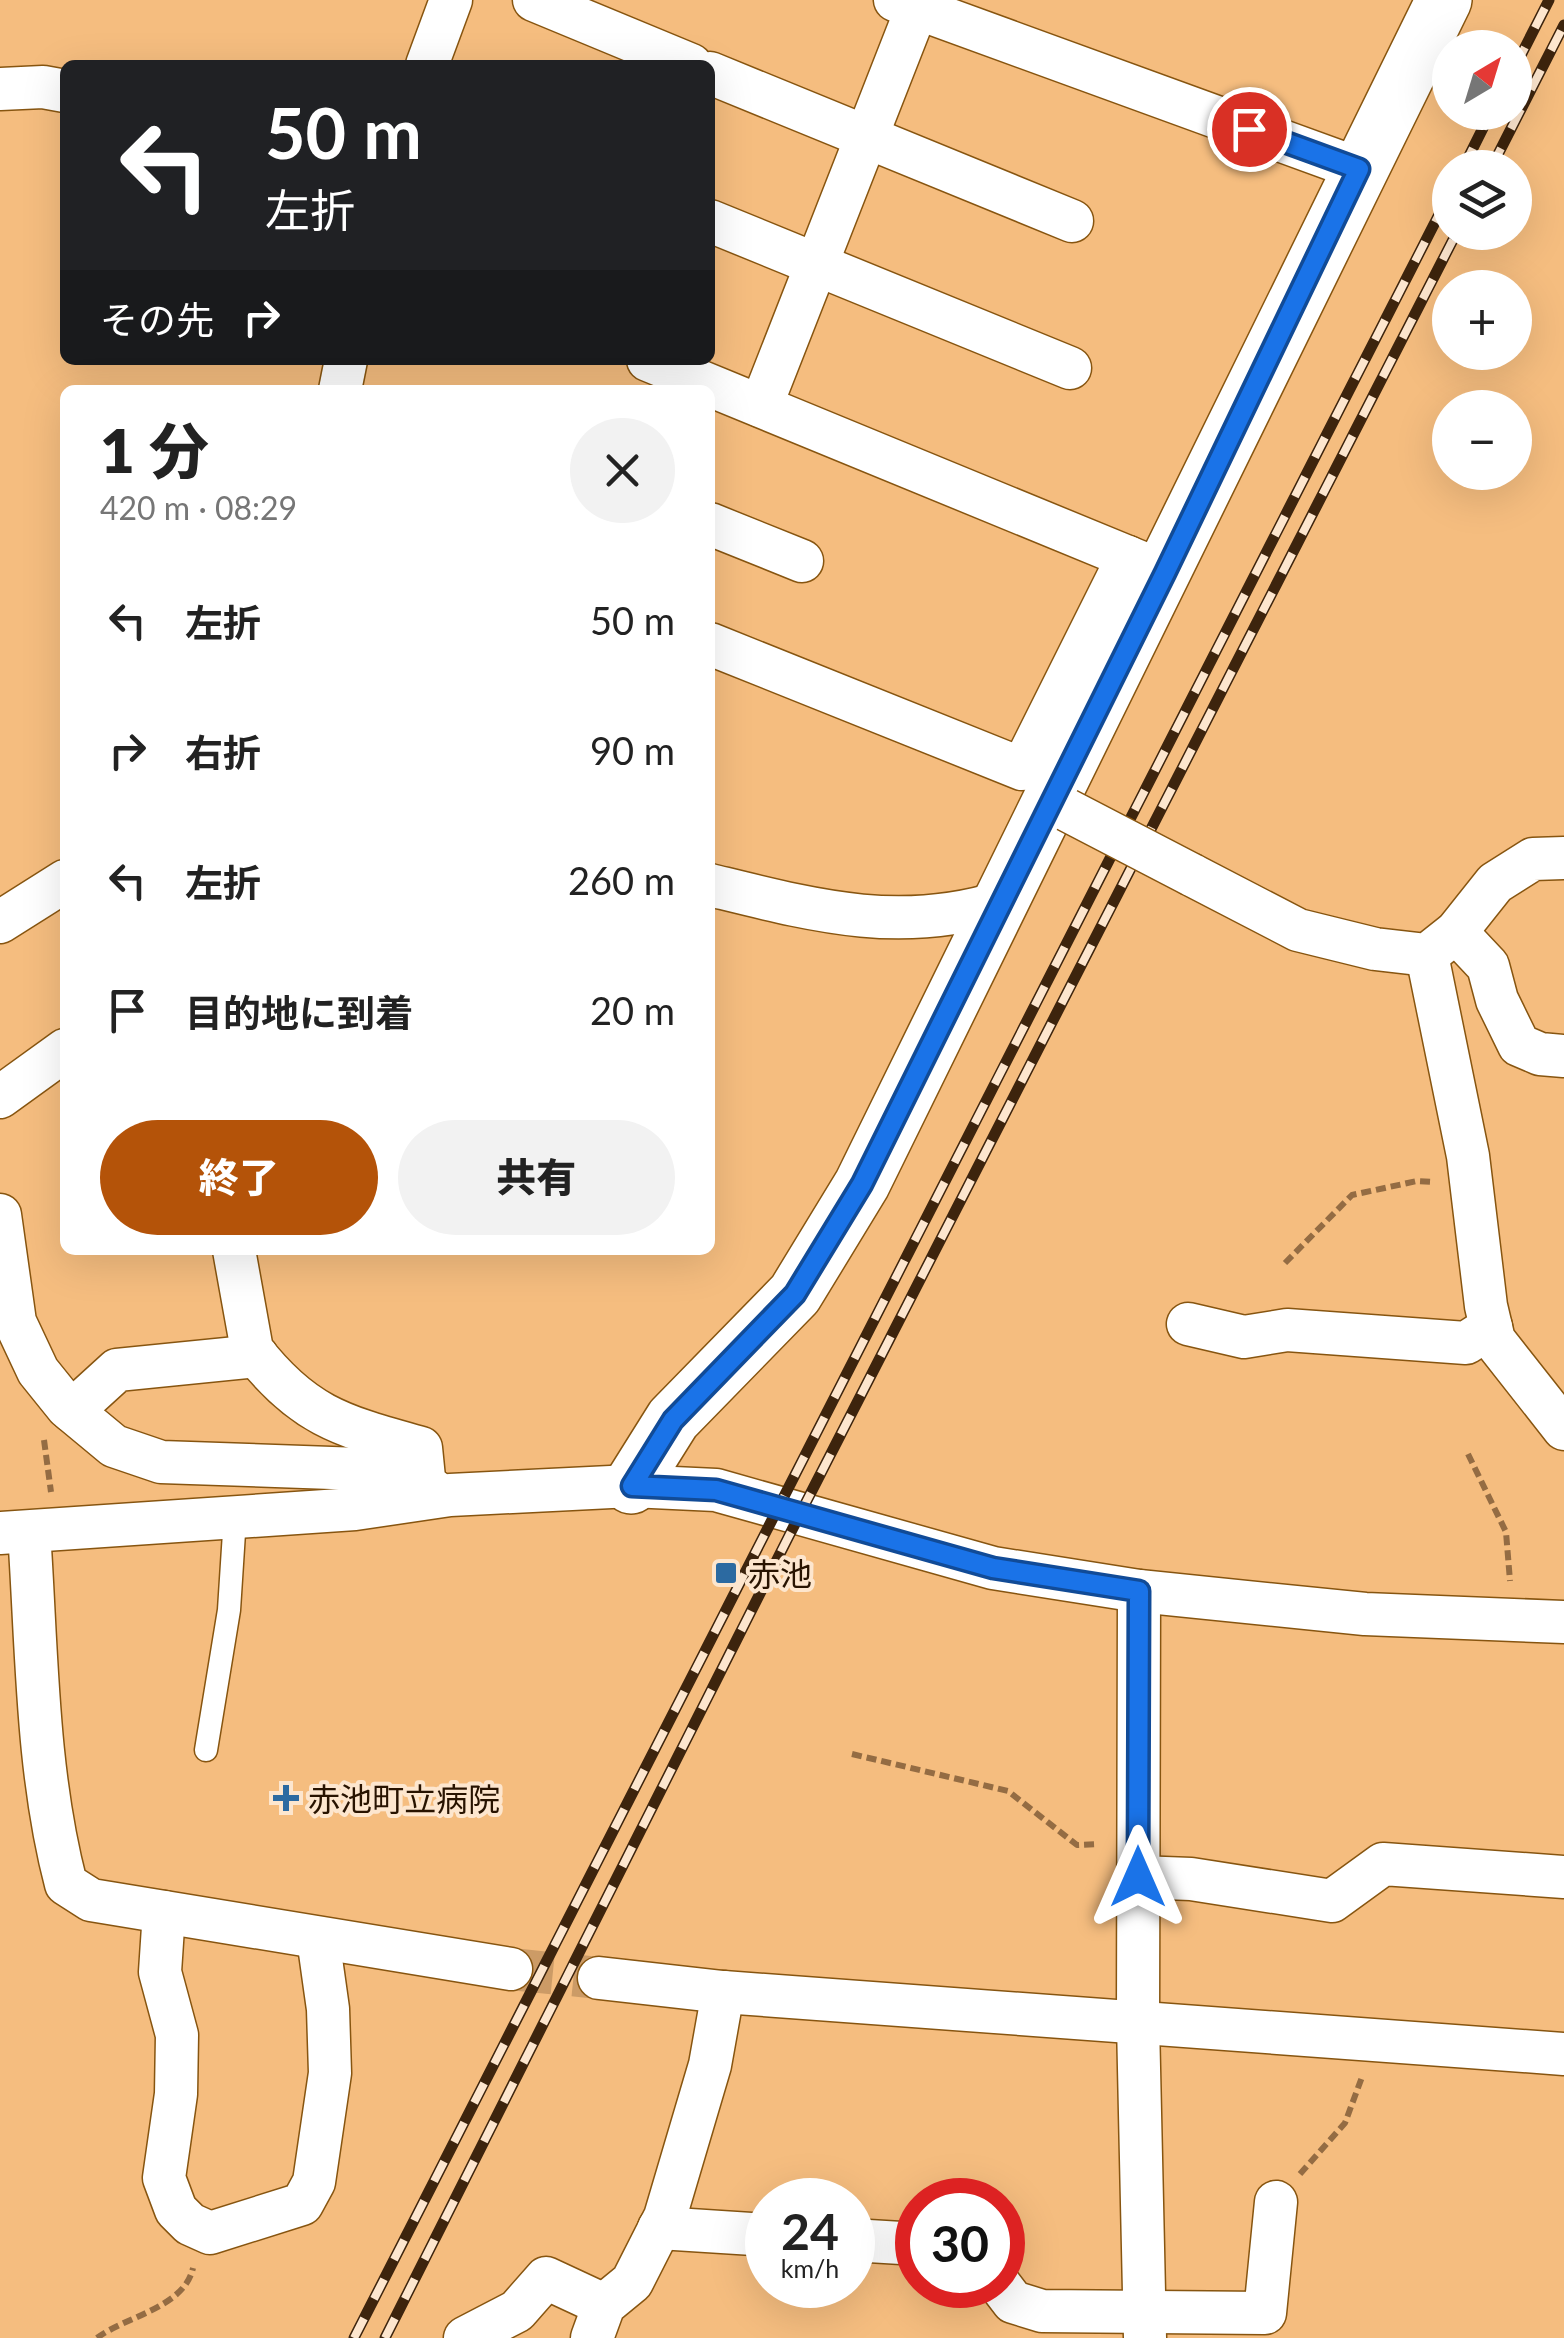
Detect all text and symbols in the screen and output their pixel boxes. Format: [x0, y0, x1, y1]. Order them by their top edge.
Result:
north arrow [1432, 30, 1532, 130]
map controls [1432, 30, 1532, 490]
pin [1207, 87, 1292, 172]
text: 50 m [265, 90, 422, 174]
icon: left [100, 100, 230, 230]
icon: arrive [1222, 102, 1277, 157]
button: layers [1432, 150, 1532, 250]
text: 左折 [265, 183, 355, 237]
button: + [1432, 270, 1532, 370]
icon: right [234, 290, 289, 345]
text: その先 [100, 296, 214, 342]
button: − [1432, 390, 1532, 490]
text: 1 分 [100, 414, 209, 486]
button: close [570, 418, 675, 523]
text: 420 m · 08:29 [100, 488, 297, 527]
icon: left [100, 593, 155, 648]
text: 50 m [590, 597, 675, 643]
text: 左折 [185, 599, 261, 645]
icon: right [100, 723, 155, 778]
text: 90 m [590, 727, 675, 773]
text: 右折 [185, 729, 261, 775]
icon: left [100, 853, 155, 908]
text: 260 m [568, 857, 675, 903]
text: 左折 [185, 859, 261, 905]
icon: arrive [100, 983, 155, 1038]
text: 20 m [590, 987, 675, 1033]
text: 目的地に到着 [185, 989, 413, 1035]
button: 終了 [100, 1120, 378, 1235]
button: 共有 [398, 1120, 675, 1235]
place label: 赤池 [748, 1554, 812, 1593]
marker: 赤池 [713, 1560, 739, 1586]
place label: 赤池町立病院 [308, 1779, 500, 1818]
marker: 赤池町立病院 [273, 1785, 299, 1811]
position arrow [1086, 1825, 1190, 1929]
speed limit sign: 30 [895, 2178, 1025, 2308]
text: 24 [781, 2201, 839, 2261]
text: km/h [781, 2253, 839, 2283]

